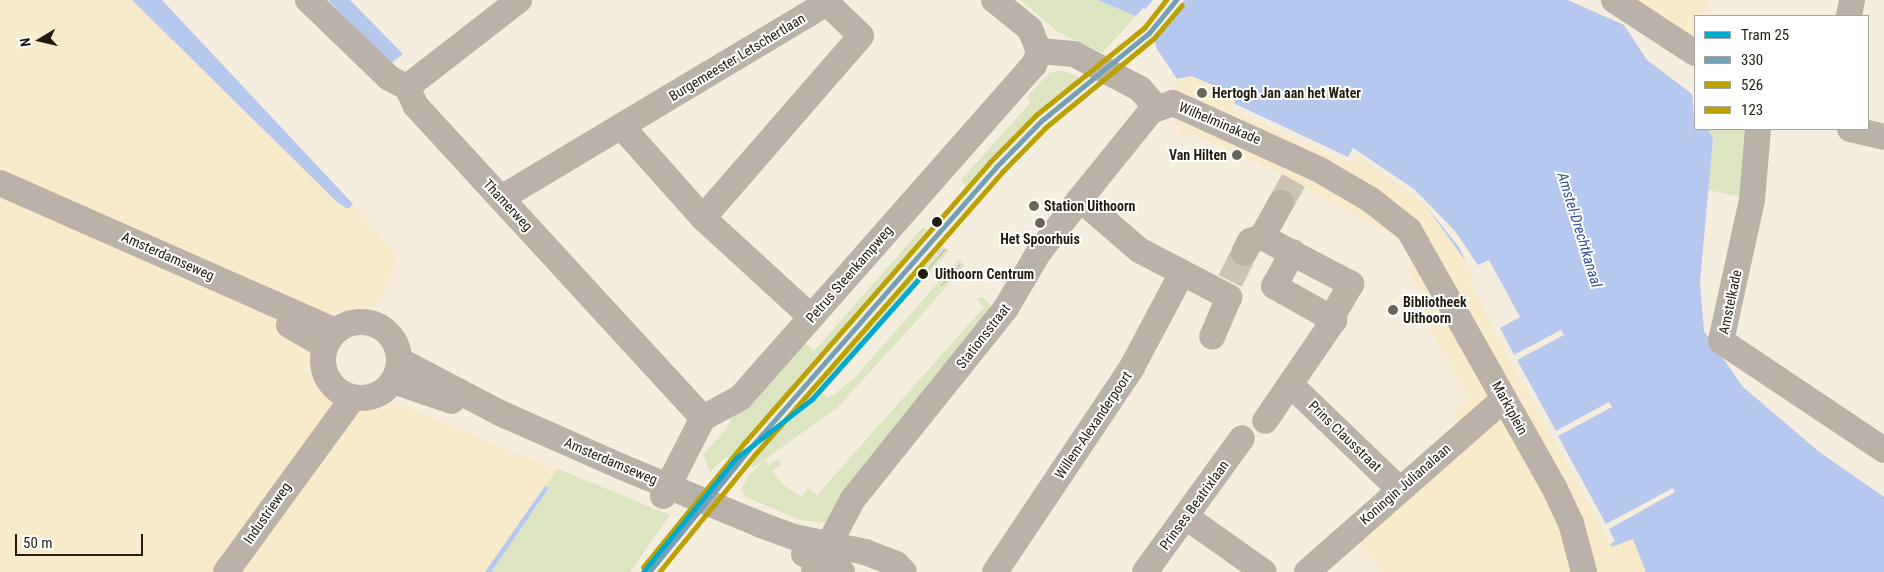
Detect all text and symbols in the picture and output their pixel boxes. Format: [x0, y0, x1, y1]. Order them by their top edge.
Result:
street label: Burgemeester Letschertlaan [666, 10, 808, 104]
north arrow [15, 15, 65, 65]
legend [1694, 15, 1869, 130]
text: Tram 25 [1741, 26, 1789, 44]
text: N [17, 37, 34, 48]
text: 330 [1741, 51, 1763, 69]
text: 526 [1741, 76, 1763, 94]
place label: Hertogh Jan aan het Water [1212, 85, 1361, 101]
marker: Hertogh Jan aan het Water [1196, 87, 1208, 99]
street label: Wilhelminakade [1176, 98, 1264, 148]
text: 123 [1741, 101, 1763, 119]
place label: Van Hilten [1169, 147, 1227, 163]
marker: Van Hilten [1231, 149, 1243, 161]
water label: Amstel-Drechtkanaal [1553, 170, 1605, 290]
street label: Thamerweg [480, 176, 536, 234]
place label: Station Uithoorn [1044, 198, 1136, 214]
marker: Station Uithoorn [1028, 200, 1040, 212]
unlabelled marker [932, 217, 942, 227]
marker: Het Spoorhuis [1034, 217, 1046, 229]
street label: Petrus Steenkampweg [802, 222, 896, 326]
street label: Amsterdamseweg [119, 228, 217, 284]
place label: Het Spoorhuis [1000, 231, 1080, 247]
marker: Uithoorn Centrum [915, 266, 931, 282]
place label: Uithoorn Centrum [935, 266, 1034, 282]
street label: Amstelkade [1715, 268, 1745, 336]
place label: Bibliotheek Uithoorn [1403, 294, 1467, 326]
street label: Stationsstraat [952, 300, 1014, 372]
marker: Bibliotheek Uithoorn [1387, 304, 1399, 316]
street label: Willem-Alexanderpoort [1051, 368, 1135, 482]
street label: Marktplein [1488, 378, 1532, 438]
street label: Prins Clausstraat [1305, 397, 1385, 475]
street label: Amsterdamseweg [562, 434, 660, 488]
street label: Koningin Julianalaan [1356, 440, 1454, 528]
street label: Prinses Beatrixlaan [1156, 457, 1232, 553]
street label: Industrieweg [240, 479, 294, 547]
scale bar [18, 524, 145, 556]
text: 50 m [23, 534, 53, 552]

